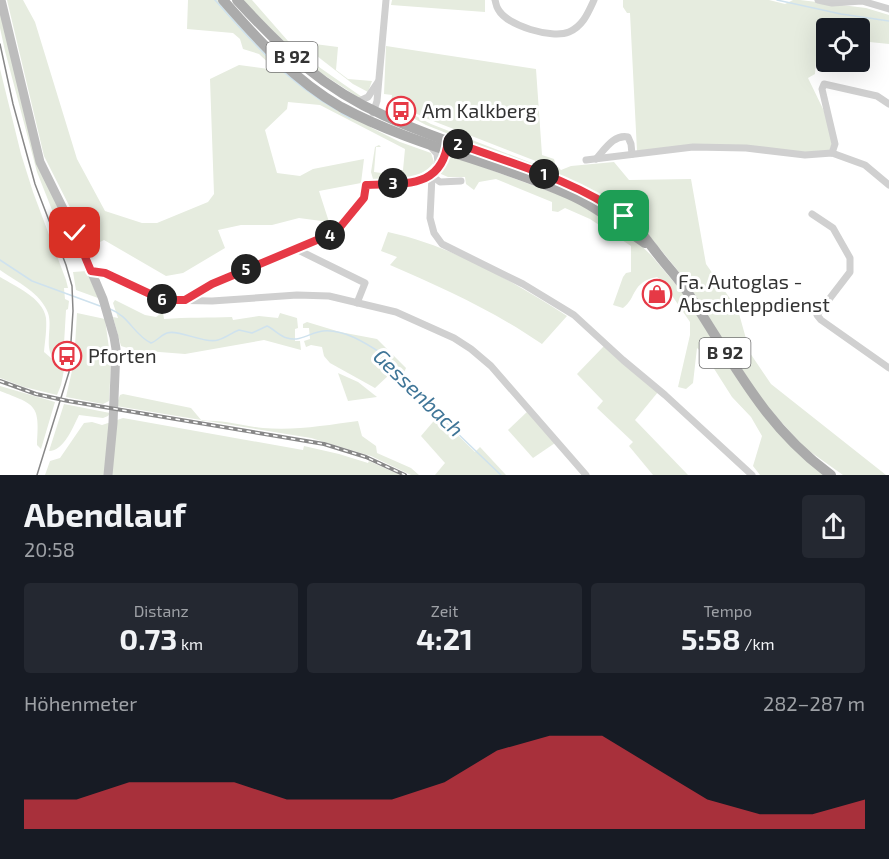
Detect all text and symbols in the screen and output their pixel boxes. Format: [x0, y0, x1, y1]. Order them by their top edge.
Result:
map controls [816, 18, 870, 72]
button: locate [816, 18, 870, 72]
road number: B 92 [266, 42, 318, 72]
bus stop icon: Am Kalkberg [385, 95, 417, 127]
place label: Am Kalkberg [422, 98, 537, 122]
pin: 2 [443, 129, 473, 159]
text: 2 [453, 134, 463, 153]
pin: 1 [529, 159, 559, 189]
text: 1 [541, 164, 547, 183]
pin: 3 [378, 168, 408, 198]
text: 3 [388, 173, 398, 192]
pin [598, 190, 649, 241]
icon: arrive [607, 199, 640, 232]
pin [49, 207, 100, 258]
icon: check [58, 216, 91, 249]
pin: 4 [315, 220, 345, 250]
text: 4 [325, 225, 335, 244]
pin: 5 [231, 254, 261, 284]
text: 5 [242, 259, 250, 278]
place label: Fa. Autoglas - Abschleppdienst [678, 269, 830, 316]
shop icon: Fa. Autoglas - Abschleppdienst [641, 278, 673, 310]
pin: 6 [147, 284, 177, 314]
text: 6 [157, 289, 167, 308]
road number: B 92 [700, 338, 750, 368]
bus stop icon: Pforten [51, 340, 83, 372]
place label: Pforten [88, 343, 157, 367]
water label: Gessenbach [369, 343, 469, 441]
text: Abendlauf [24, 494, 186, 534]
button: share [802, 495, 865, 558]
text: 20:58 [24, 537, 75, 561]
text: Distanz [134, 601, 189, 620]
text: Zeit [431, 601, 458, 620]
text: Tempo [704, 601, 752, 620]
text: 0.73 [119, 620, 177, 656]
text: 4:21 [416, 620, 473, 656]
text: 5:58 [681, 620, 741, 656]
text: km [177, 634, 203, 653]
text: /km [741, 634, 775, 653]
text: Höhenmeter [24, 691, 137, 715]
text: 282–287 m [763, 691, 865, 715]

